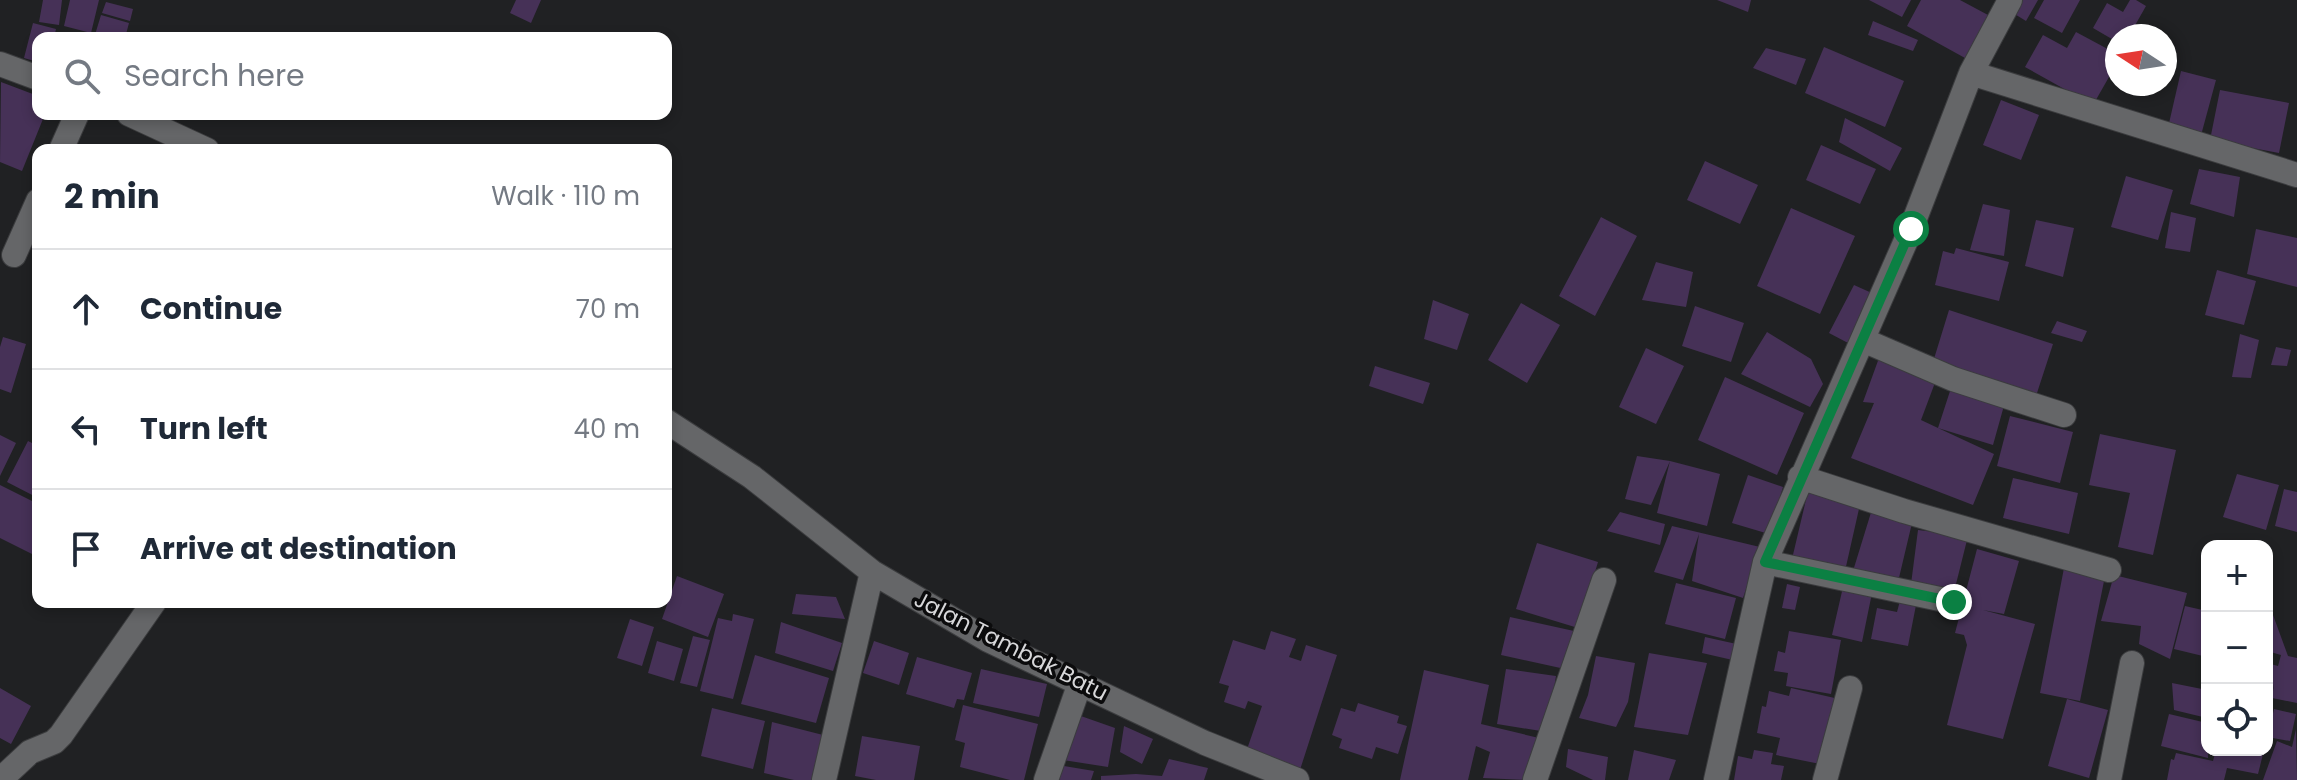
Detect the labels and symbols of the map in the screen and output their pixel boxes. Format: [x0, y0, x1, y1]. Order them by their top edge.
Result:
north arrow [2105, 24, 2177, 96]
route start [1893, 211, 1929, 247]
street label: Jalan Tambak Batu [909, 584, 1113, 708]
route end [1936, 584, 1972, 620]

